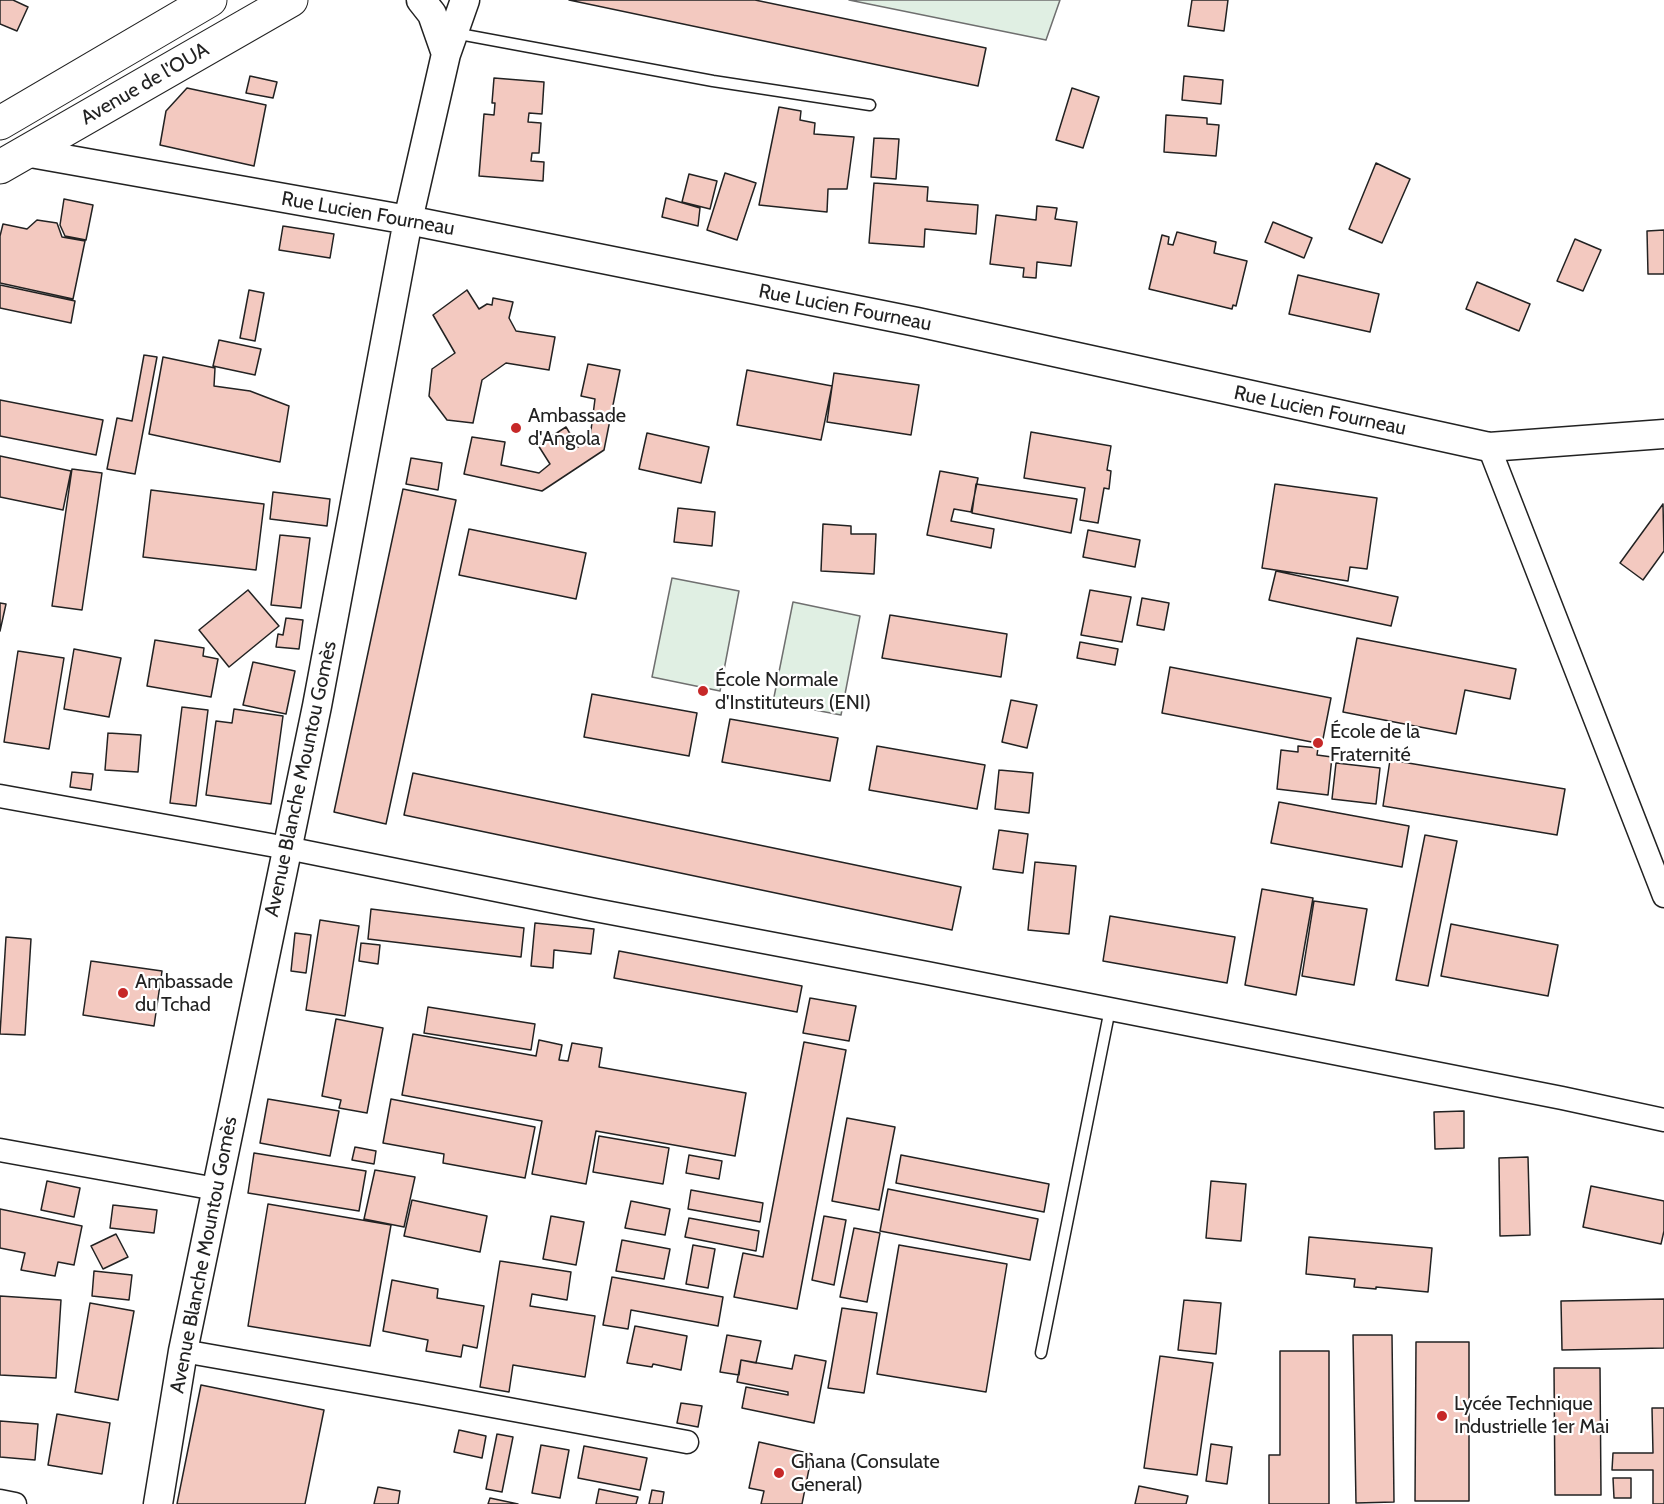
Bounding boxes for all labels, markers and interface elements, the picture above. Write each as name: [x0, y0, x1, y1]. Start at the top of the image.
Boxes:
street label: Avenue de l'OUA: [77, 38, 213, 130]
street label: Rue Lucien Fourneau: [279, 187, 457, 241]
street label: Rue Lucien Fourneau: [757, 279, 933, 337]
street label: Rue Lucien Fourneau: [1232, 381, 1408, 441]
place label: Ambassade d'Angola: [528, 404, 626, 451]
marker: Ambassade d'Angola: [509, 421, 523, 435]
street label: Avenue Blanche Mountou Gomès: [260, 639, 342, 919]
place label: École Normale d'Instituteurs (ENI): [715, 668, 871, 715]
marker: École Normale d'Instituteurs (ENI): [696, 684, 710, 698]
place label: École de la Fraternité: [1330, 720, 1420, 767]
marker: École de la Fraternité: [1311, 736, 1325, 750]
place label: Ambassade du Tchad: [135, 970, 233, 1017]
marker: Ambassade du Tchad: [116, 986, 130, 1000]
street label: Avenue Blanche Mountou Gomès: [165, 1115, 243, 1395]
place label: Lycée Technique Industrielle 1er Mai: [1454, 1392, 1609, 1439]
marker: Lycée Technique Industrielle 1er Mai: [1435, 1409, 1449, 1423]
place label: Ghana (Consulate General): [791, 1450, 940, 1497]
marker: Ghana (Consulate General): [772, 1466, 786, 1480]

